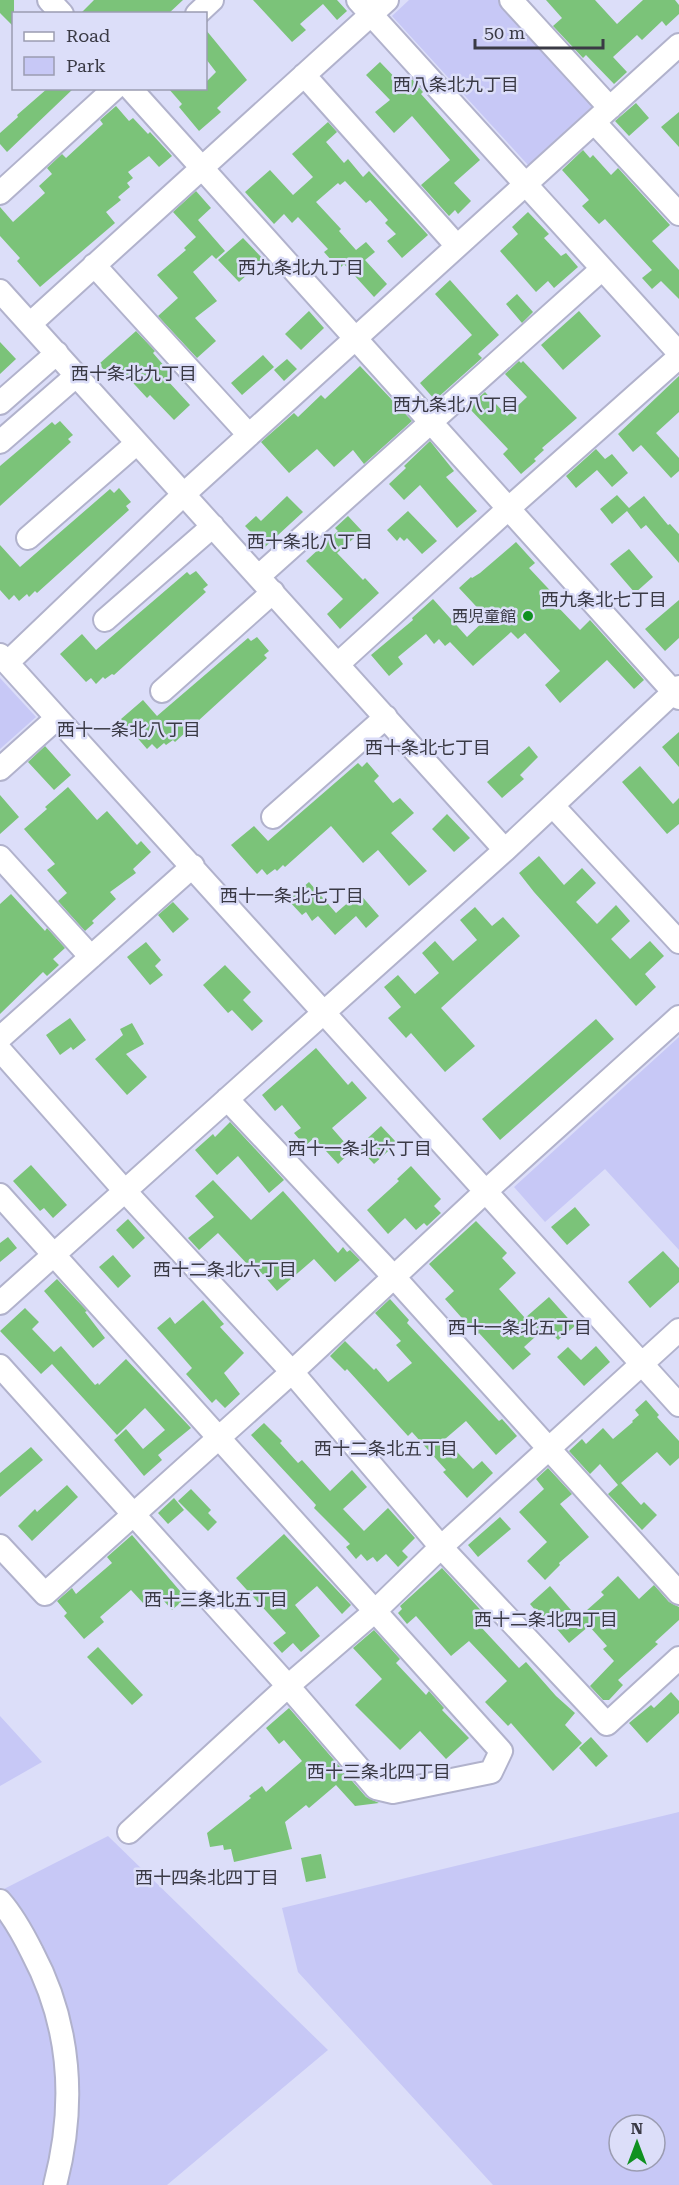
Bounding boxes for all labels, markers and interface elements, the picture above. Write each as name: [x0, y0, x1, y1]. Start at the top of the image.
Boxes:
legend: [12, 12, 207, 90]
scale bar: [475, 12, 602, 50]
text: 50 m: [484, 22, 525, 43]
text: Road: [66, 25, 111, 46]
text: Park: [66, 55, 106, 76]
district label: 西八条北九丁目: [393, 74, 519, 95]
district label: 西九条北九丁目: [238, 257, 364, 278]
district label: 西十条北九丁目: [71, 363, 197, 384]
district label: 西九条北八丁目: [393, 394, 519, 415]
district label: 西十条北八丁目: [247, 531, 373, 552]
district label: 西九条北七丁目: [541, 589, 667, 610]
place label: 西児童館: [452, 607, 516, 626]
marker: 西児童館: [521, 609, 535, 623]
district label: 西十一条北八丁目: [57, 719, 201, 740]
district label: 西十条北七丁目: [365, 737, 491, 758]
district label: 西十一条北七丁目: [220, 885, 364, 906]
district label: 西十一条北六丁目: [288, 1138, 432, 1159]
district label: 西十二条北六丁目: [153, 1259, 297, 1280]
district label: 西十一条北五丁目: [448, 1317, 592, 1338]
district label: 西十二条北五丁目: [314, 1438, 458, 1459]
district label: 西十三条北五丁目: [144, 1589, 288, 1610]
district label: 西十二条北四丁目: [474, 1609, 618, 1630]
district label: 西十三条北四丁目: [307, 1761, 451, 1782]
district label: 西十四条北四丁目: [135, 1867, 279, 1888]
north arrow: [607, 2113, 667, 2173]
text: N: [631, 2119, 643, 2138]

